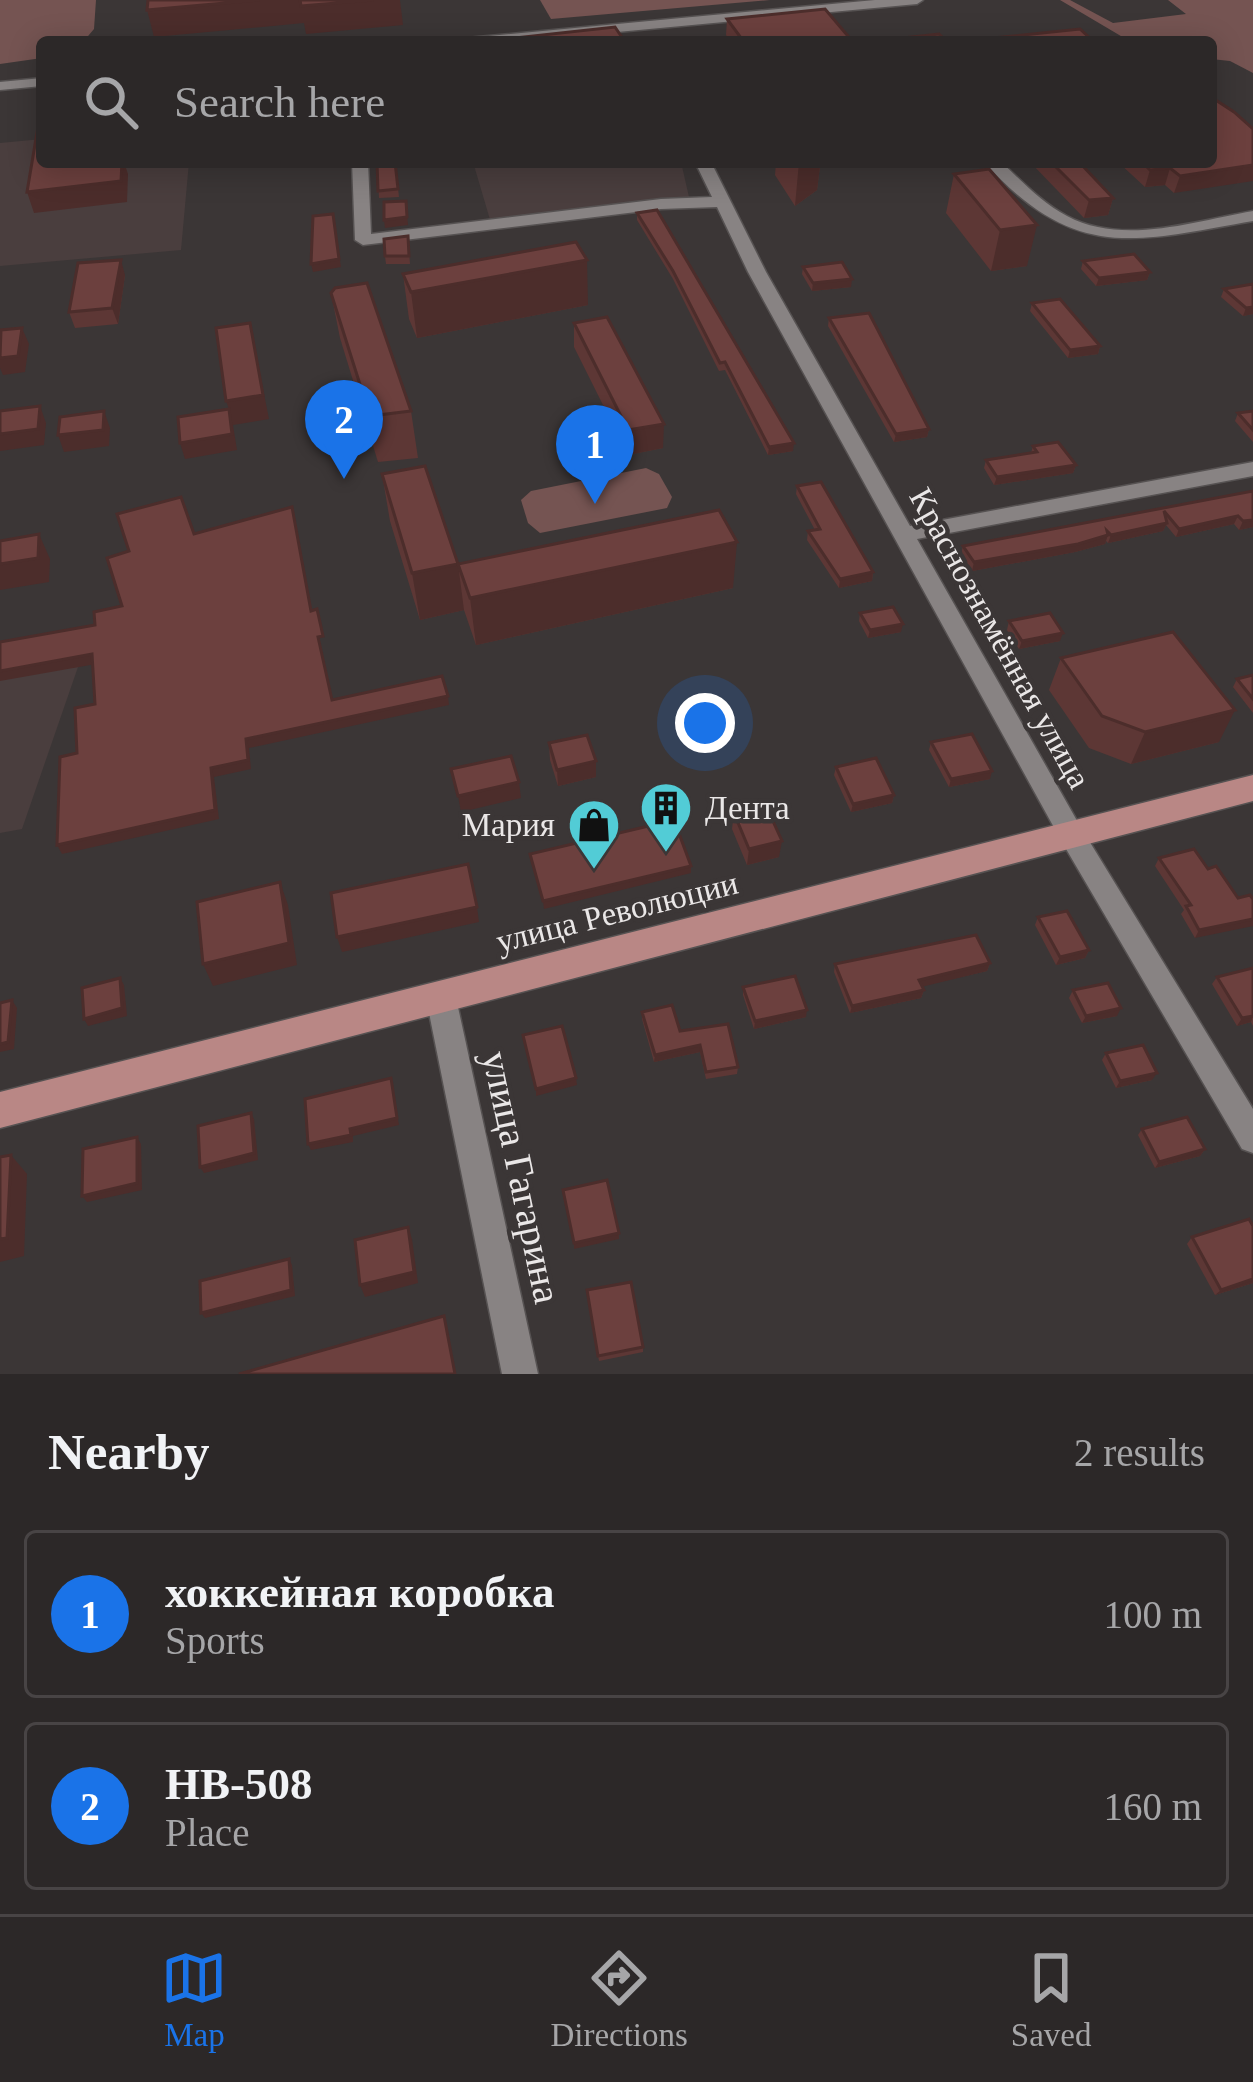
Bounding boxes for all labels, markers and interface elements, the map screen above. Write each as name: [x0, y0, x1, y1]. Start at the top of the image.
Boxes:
search box: [36, 36, 1217, 168]
icon: search: [78, 69, 144, 135]
text: Search here: [174, 77, 385, 127]
pin: 2: [305, 380, 383, 479]
pin: 1: [556, 405, 634, 504]
street label: Краснознамённая улица: [902, 482, 1098, 795]
your location: [675, 693, 735, 753]
building icon: Дента: [638, 780, 694, 854]
place label: Дента: [705, 790, 790, 826]
shop icon: Мария: [566, 797, 622, 871]
place label: Мария: [462, 807, 555, 843]
street label: улица Революции: [492, 865, 742, 959]
street label: улица Гагарина: [473, 1047, 570, 1307]
text: Nearby: [48, 1424, 209, 1480]
text: 2 results: [1074, 1431, 1205, 1474]
text: хоккейная коробка: [165, 1567, 555, 1617]
text: 1: [80, 1593, 100, 1636]
text: 100 m: [1103, 1593, 1202, 1636]
text: Sports: [165, 1619, 265, 1662]
text: НВ-508: [165, 1759, 313, 1809]
text: 2: [80, 1785, 100, 1828]
text: 160 m: [1103, 1785, 1202, 1828]
text: Place: [165, 1811, 249, 1854]
tab: Map: [161, 1945, 227, 2054]
tab: Directions: [550, 1945, 688, 2054]
tab: Saved: [1011, 1945, 1092, 2054]

